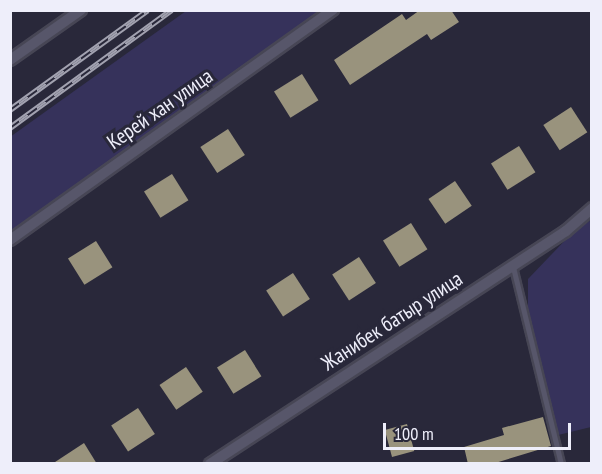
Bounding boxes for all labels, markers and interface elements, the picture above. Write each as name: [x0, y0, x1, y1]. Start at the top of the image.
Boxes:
street label: Керей хан улица: [102, 63, 218, 155]
street label: Жанибек батыр улица: [317, 266, 467, 376]
scale bar: [386, 411, 574, 449]
text: 100 m: [394, 422, 434, 445]

